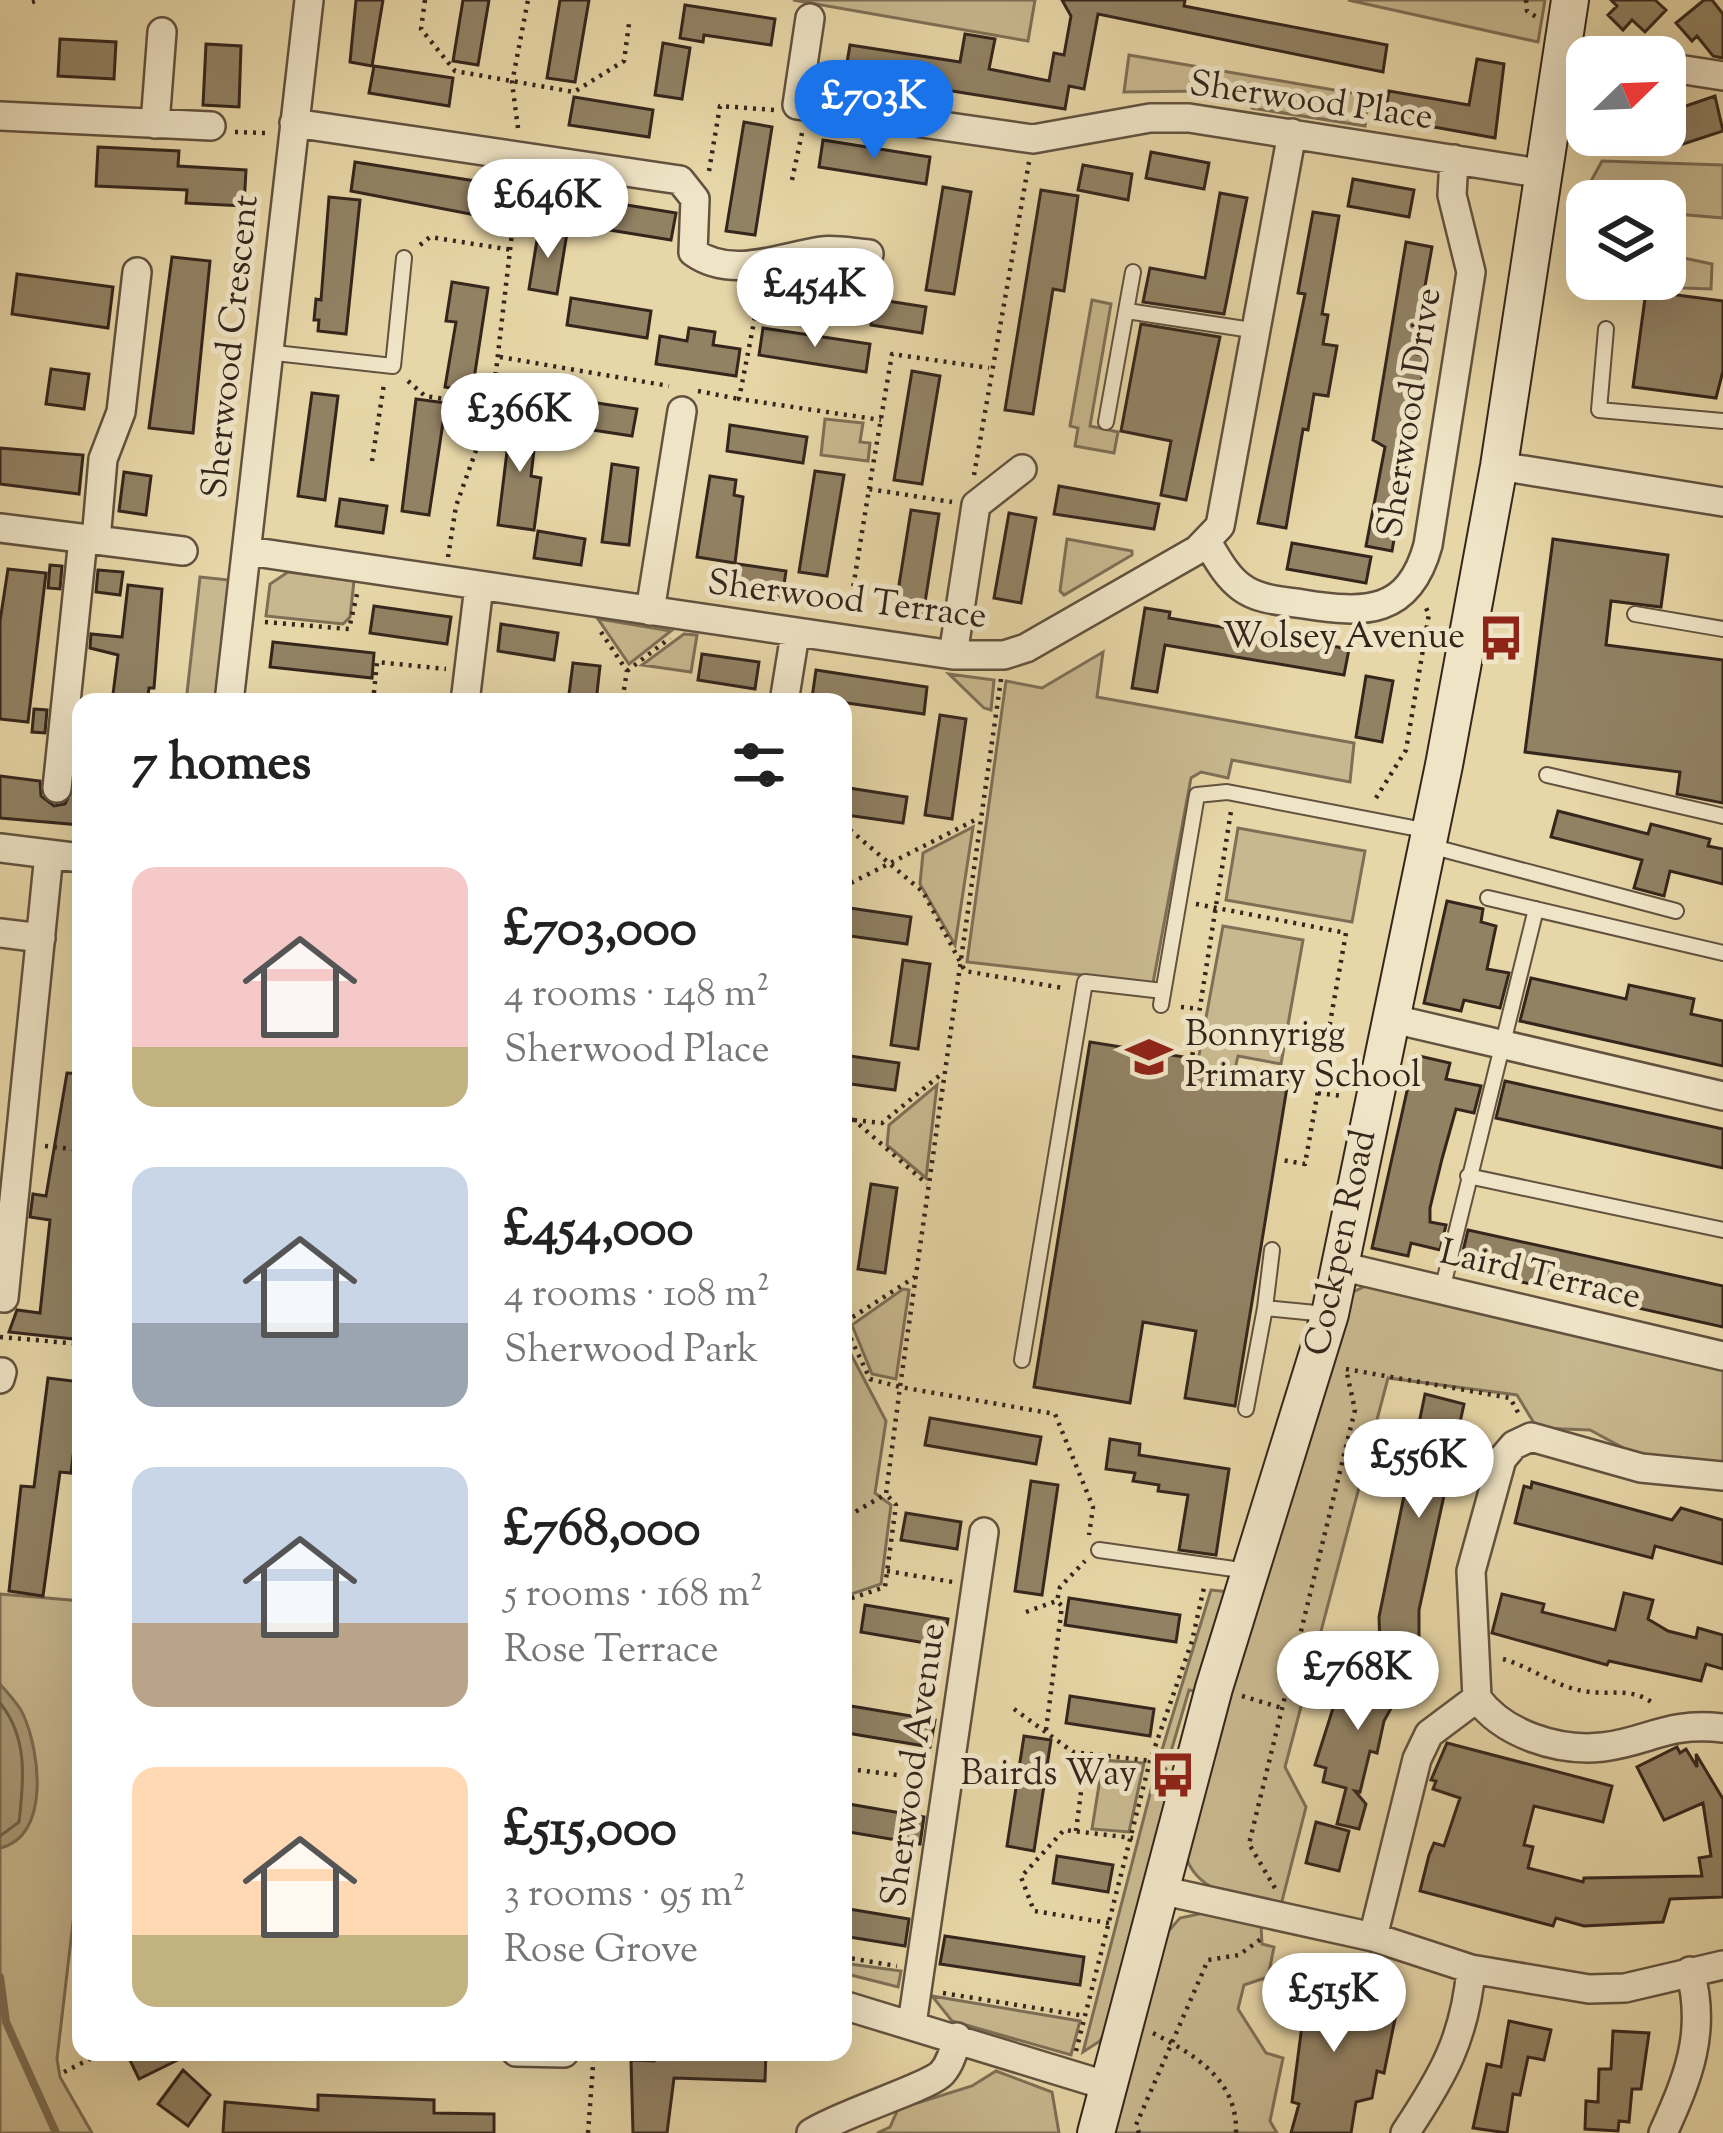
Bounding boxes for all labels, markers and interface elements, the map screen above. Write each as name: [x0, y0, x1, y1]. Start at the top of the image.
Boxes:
north arrow: [1566, 36, 1686, 156]
map controls: [1566, 36, 1686, 300]
street label: Sherwood Place: [1186, 59, 1436, 145]
pin: £703K: [790, 60, 958, 162]
text: £703K: [821, 71, 927, 127]
pin: £646K: [464, 159, 632, 261]
text: £646K: [494, 170, 602, 226]
button: layers: [1566, 180, 1686, 300]
street label: Sherwood Crescent: [190, 193, 274, 501]
pin: £454K: [731, 248, 899, 350]
text: £454K: [764, 259, 866, 315]
street label: Sherwood Drive: [1366, 284, 1456, 542]
pin: £366K: [436, 373, 604, 475]
text: £366K: [468, 384, 572, 440]
street label: Sherwood Terrace: [704, 558, 990, 644]
place label: Wolsey Avenue: [1223, 612, 1465, 664]
bus stop icon: Wolsey Avenue: [1476, 613, 1526, 663]
text: 7 homes: [132, 729, 311, 802]
icon: filters: [726, 732, 792, 798]
text: £703,000: [504, 895, 697, 968]
icon: home: [228, 915, 372, 1059]
text: 4 rooms · 148 m²: [504, 968, 769, 1024]
place label: Bonnyrigg Primary School: [1185, 1010, 1421, 1103]
text: Sherwood Place: [504, 1024, 770, 1080]
school or university icon: Bonnyrigg Primary School: [1124, 1032, 1174, 1082]
street label: Cockpen Road: [1293, 1125, 1391, 1361]
text: £454,000: [504, 1195, 693, 1268]
icon: home: [228, 1215, 372, 1359]
street label: Laird Terrace: [1434, 1228, 1646, 1324]
text: 4 rooms · 108 m²: [504, 1268, 770, 1324]
text: Sherwood Park: [504, 1324, 758, 1380]
pin: £556K: [1335, 1419, 1503, 1521]
text: £556K: [1371, 1430, 1467, 1486]
text: £768,000: [504, 1495, 701, 1568]
icon: home: [228, 1515, 372, 1659]
text: 5 rooms · 168 m²: [504, 1568, 763, 1624]
street label: Sherwood Avenue: [869, 1620, 961, 1910]
text: Rose Terrace: [504, 1624, 719, 1680]
pin: £768K: [1274, 1631, 1442, 1733]
text: £768K: [1304, 1642, 1412, 1698]
place label: Bairds Way: [960, 1749, 1137, 1801]
bus stop icon: Bairds Way: [1148, 1750, 1198, 1800]
text: £515,000: [504, 1795, 677, 1868]
icon: home: [228, 1815, 372, 1959]
text: 3 rooms · 95 m²: [504, 1868, 746, 1924]
text: Rose Grove: [504, 1924, 698, 1980]
pin: £515K: [1250, 1953, 1418, 2055]
text: £515K: [1289, 1964, 1379, 2020]

